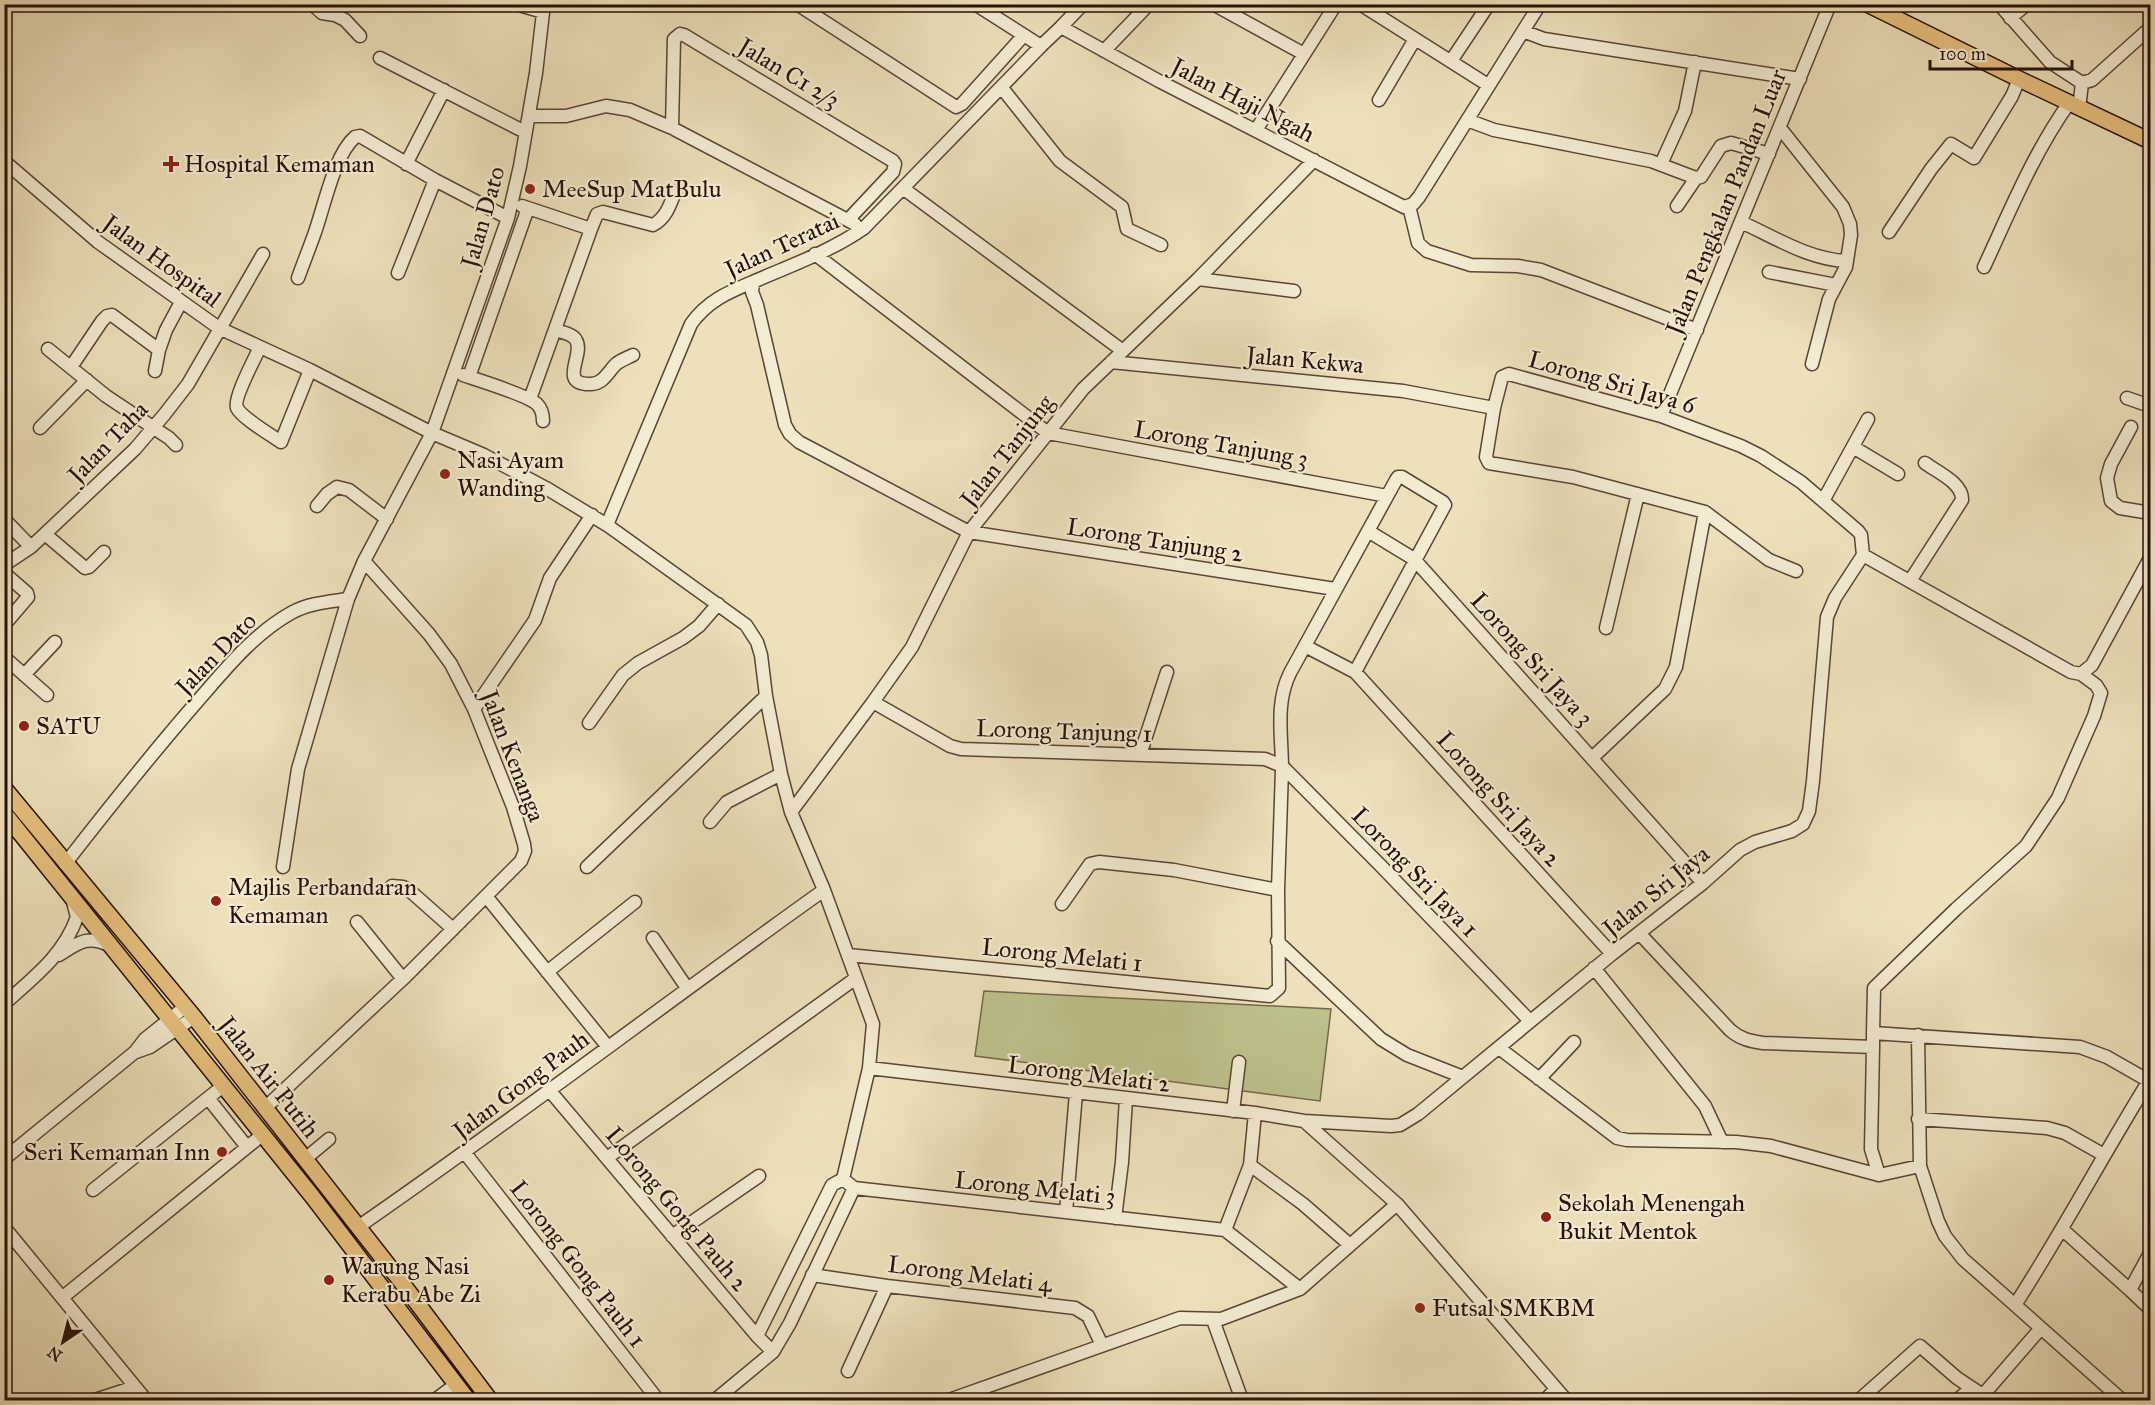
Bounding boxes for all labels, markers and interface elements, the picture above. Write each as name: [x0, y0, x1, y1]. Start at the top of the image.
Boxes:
street label: Jalan C1 2/3: [730, 30, 845, 115]
scale bar: [1930, 33, 2072, 71]
text: 100 m: [1939, 43, 1986, 65]
street label: Jalan Haji Ngah: [1163, 50, 1320, 149]
street label: Jalan Pengkalan Pandan Luar: [1658, 65, 1793, 342]
place label: Hospital Kemaman: [184, 149, 375, 179]
marker: Hospital Kemaman: [162, 155, 180, 173]
street label: Jalan Dato: [453, 163, 512, 274]
place label: MeeSup MatBulu: [542, 174, 722, 204]
marker: MeeSup MatBulu: [523, 182, 537, 196]
street label: Jalan Teratai: [717, 205, 844, 286]
street label: Jalan Hospital: [94, 206, 228, 314]
street label: Jalan Kekwa: [1242, 340, 1366, 380]
street label: Lorong Sri Jaya 6: [1525, 344, 1700, 420]
street label: Jalan Tanjung: [952, 388, 1061, 516]
street label: Jalan Taha: [59, 394, 155, 492]
street label: Lorong Tanjung 3: [1132, 414, 1310, 474]
place label: Nasi Ayam Wanding: [457, 445, 564, 503]
marker: Nasi Ayam Wanding: [438, 467, 452, 481]
street label: Lorong Tanjung 2: [1065, 511, 1246, 569]
street label: Lorong Sri Jaya 3: [1464, 586, 1600, 732]
street label: Jalan Dato: [167, 606, 263, 704]
street label: Jalan Kenanga: [473, 683, 552, 827]
place label: SATU: [36, 711, 101, 741]
street label: Lorong Tanjung 1: [976, 713, 1152, 749]
marker: SATU: [17, 719, 31, 733]
street label: Lorong Sri Jaya 2: [1430, 725, 1568, 873]
street label: Lorong Sri Jaya 1: [1345, 800, 1485, 944]
street label: Jalan Sri Jaya: [1594, 838, 1716, 945]
place label: Majlis Perbandaran Kemaman: [228, 872, 417, 930]
marker: Majlis Perbandaran Kemaman: [209, 894, 223, 908]
street label: Lorong Melati 1: [980, 932, 1144, 978]
street label: Jalan Air Putih: [210, 1008, 326, 1144]
street label: Jalan Gong Pauh: [445, 1024, 595, 1148]
street label: Lorong Melati 2: [1006, 1049, 1172, 1099]
street label: Lorong Gong Pauh 2: [599, 1120, 755, 1298]
place label: Seri Kemaman Inn: [24, 1137, 210, 1167]
marker: Seri Kemaman Inn: [215, 1145, 229, 1159]
street label: Lorong Melati 3: [953, 1165, 1117, 1211]
street label: Lorong Gong Pauh 1: [503, 1174, 653, 1354]
place label: Sekolah Menengah Bukit Mentok: [1558, 1188, 1745, 1246]
marker: Sekolah Menengah Bukit Mentok: [1539, 1210, 1553, 1224]
street label: Lorong Melati 4: [886, 1249, 1054, 1299]
place label: Warung Nasi Kerabu Abe Zi: [341, 1251, 481, 1309]
marker: Warung Nasi Kerabu Abe Zi: [322, 1273, 336, 1287]
place label: Futsal SMKBM: [1432, 1293, 1595, 1323]
marker: Futsal SMKBM: [1413, 1301, 1427, 1315]
north arrow: [33, 1312, 93, 1372]
text: N: [43, 1342, 66, 1366]

